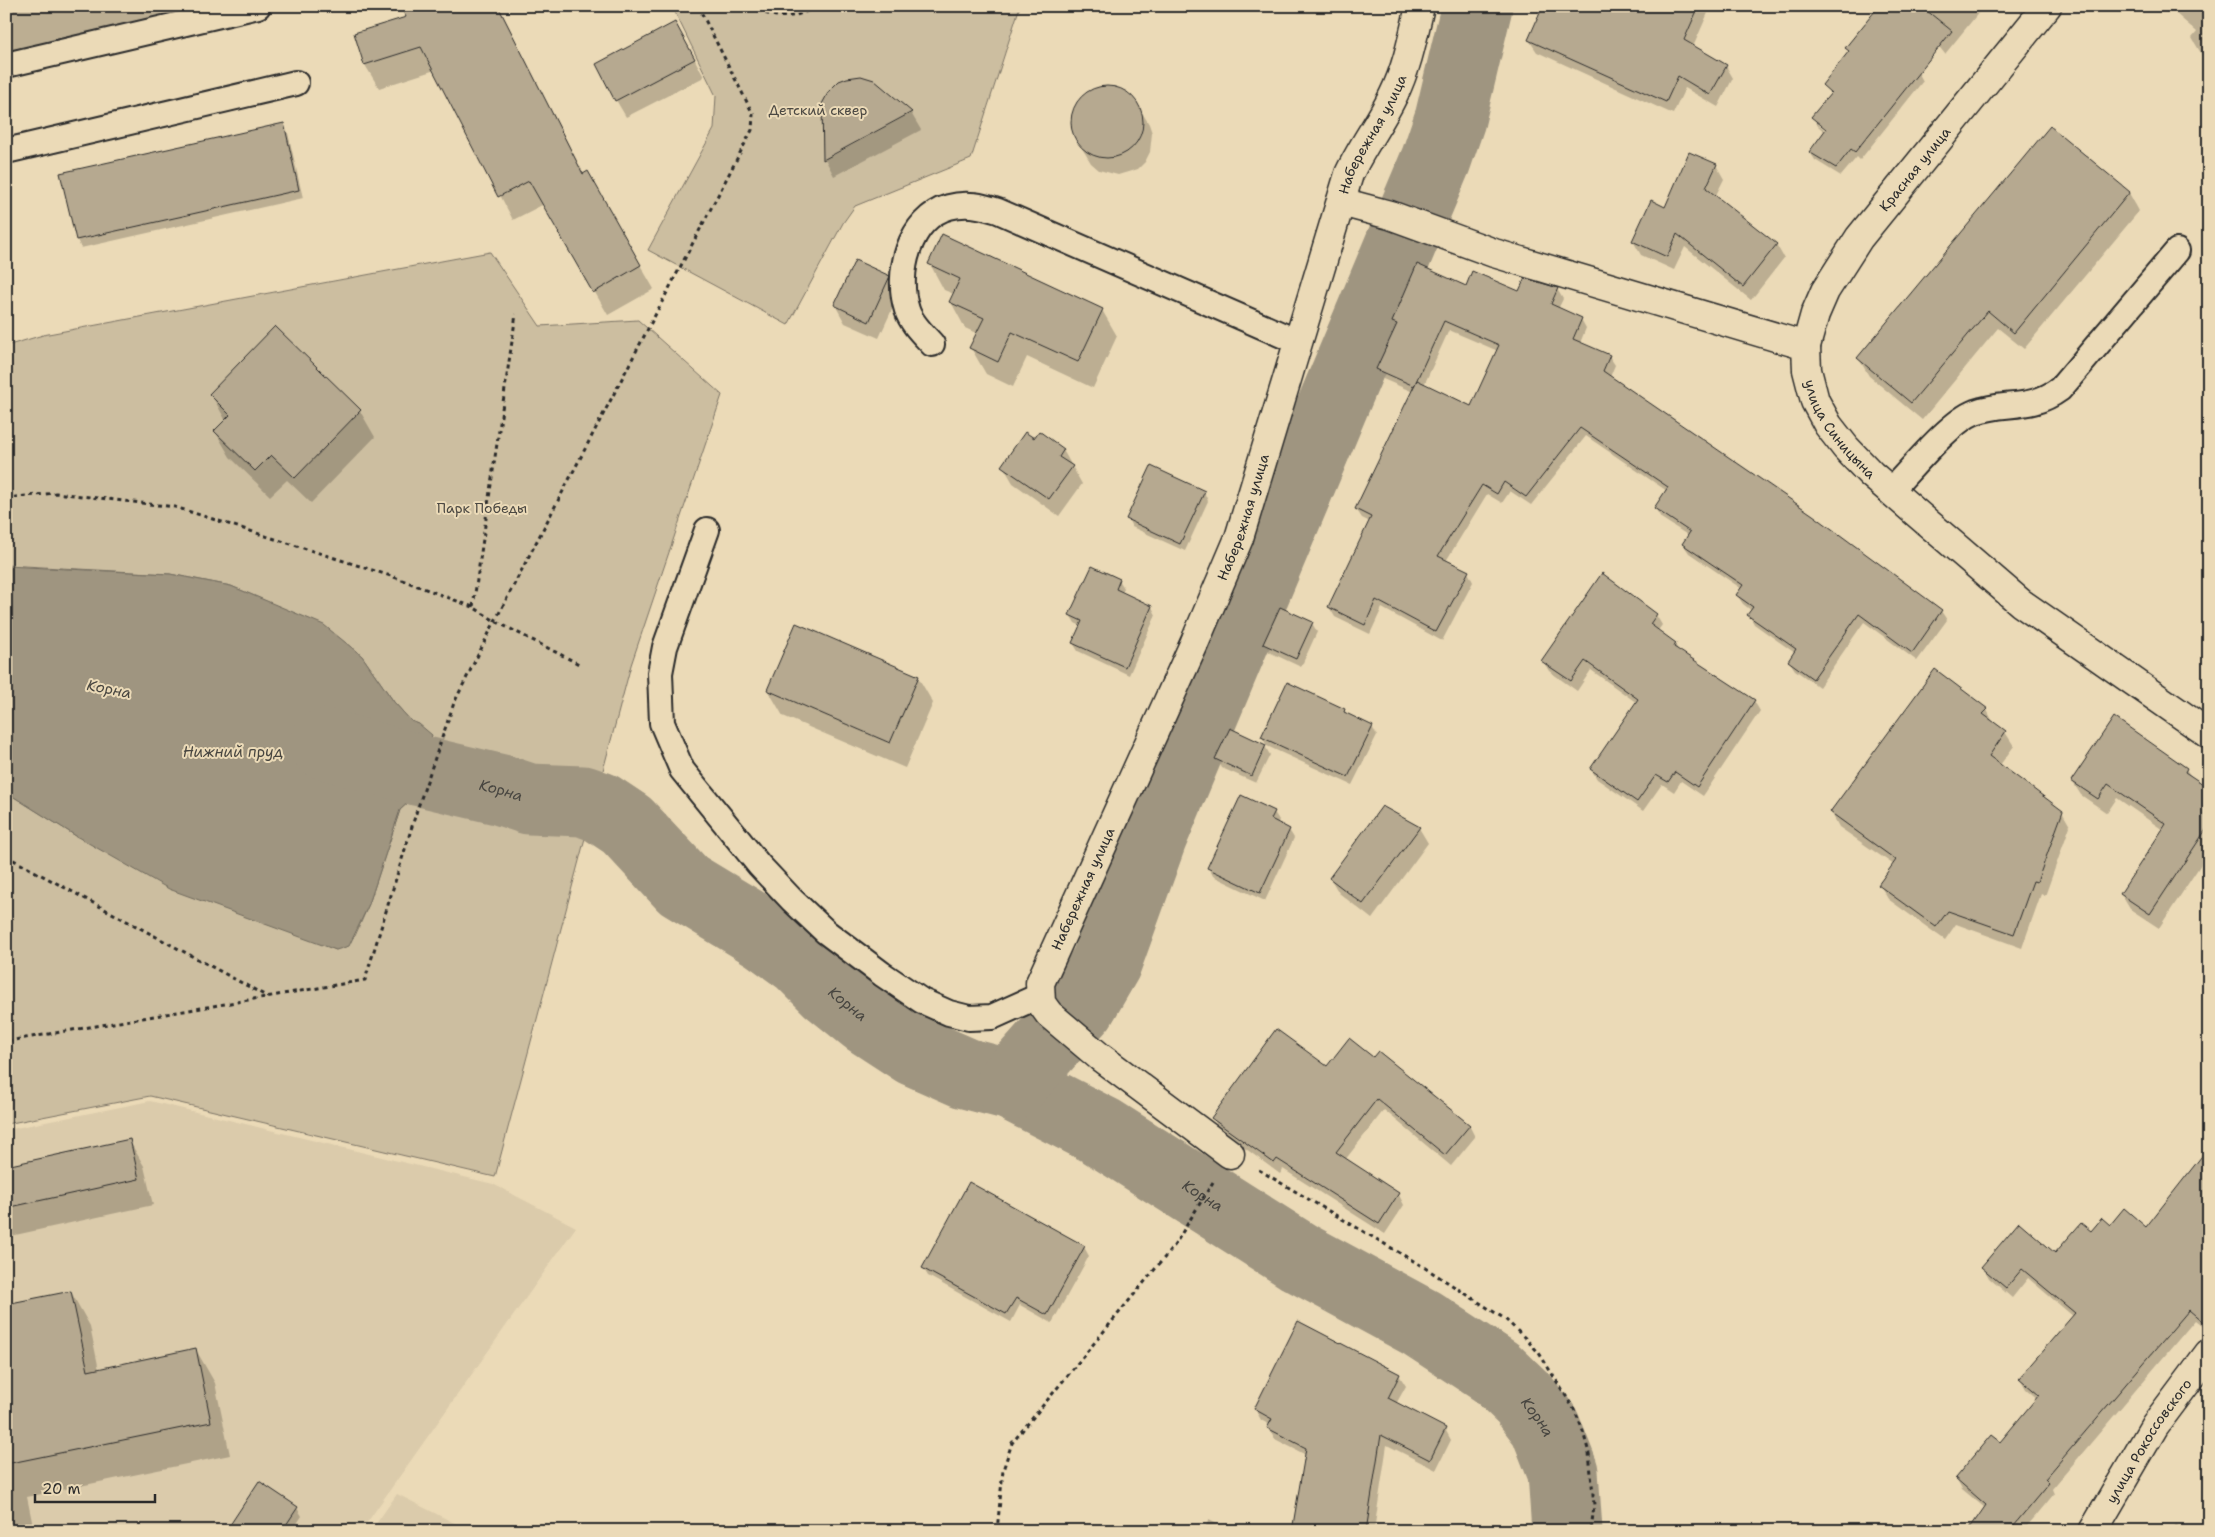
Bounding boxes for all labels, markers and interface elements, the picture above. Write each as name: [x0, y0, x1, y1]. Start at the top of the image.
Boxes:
street label: Набережная улица: [1334, 72, 1410, 196]
park label: Детский сквер: [769, 101, 868, 119]
street label: Красная улица: [1875, 123, 1955, 215]
street label: улица Синицына: [1801, 378, 1880, 483]
street label: Набережная улица: [1213, 451, 1273, 583]
park label: Парк Победы: [437, 499, 527, 517]
water label: Корна: [85, 675, 133, 703]
water label: Нижний пруд: [183, 742, 283, 762]
water label: Корна: [477, 775, 526, 806]
street label: Набережная улица: [1047, 824, 1119, 953]
water label: Корна: [824, 982, 871, 1026]
water label: Корна: [1178, 1175, 1227, 1216]
street label: улица Рокоссовского: [2102, 1375, 2196, 1506]
water label: Корна: [1516, 1393, 1558, 1440]
scale bar: [35, 1472, 155, 1504]
text: 20 m: [42, 1479, 81, 1499]

